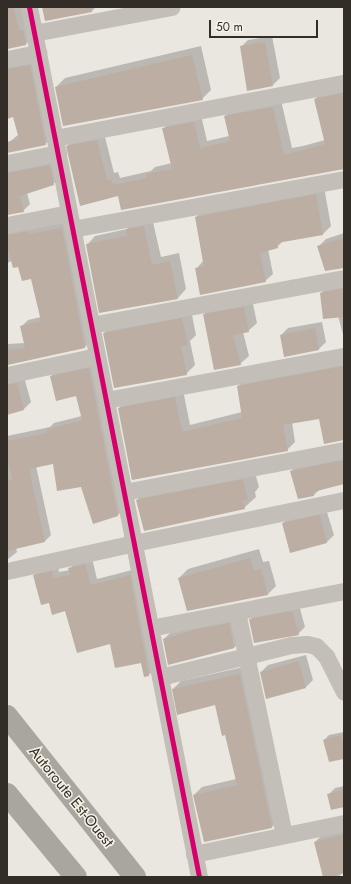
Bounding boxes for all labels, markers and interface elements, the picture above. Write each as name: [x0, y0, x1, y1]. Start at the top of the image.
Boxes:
scale bar: [211, 12, 320, 38]
text: 50 m: [216, 18, 243, 36]
street label: Autoroute Est-Ouest: [25, 743, 117, 851]

